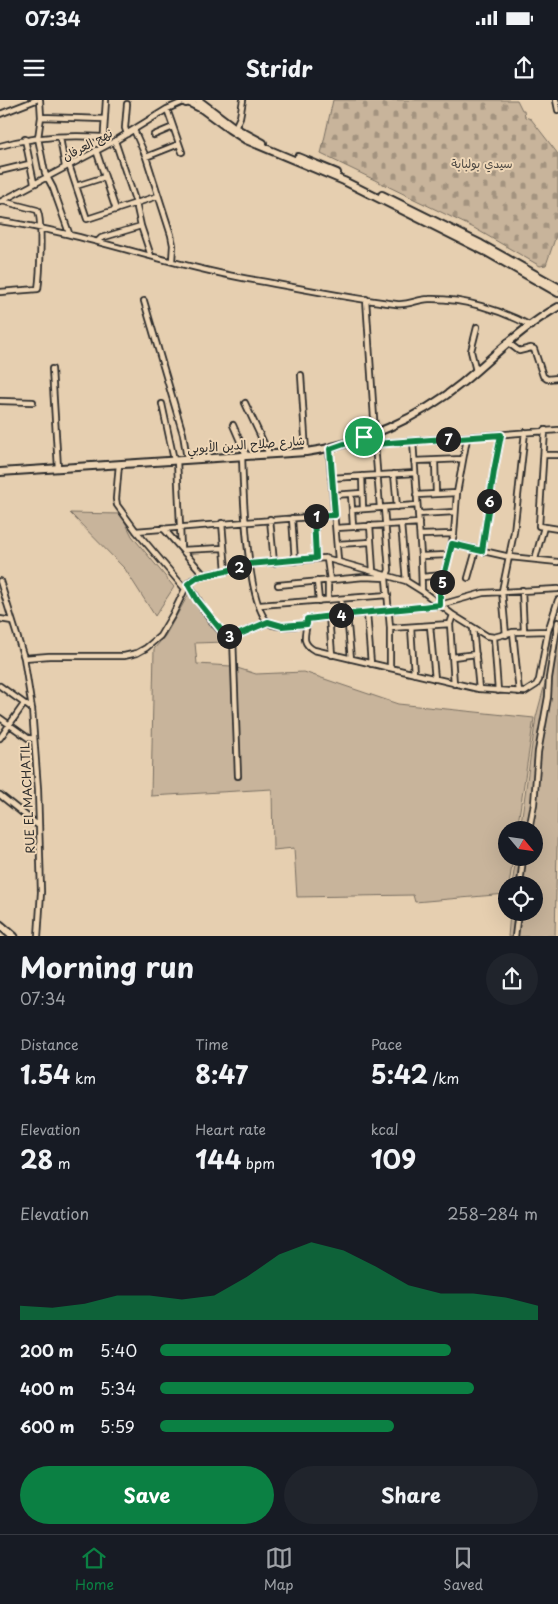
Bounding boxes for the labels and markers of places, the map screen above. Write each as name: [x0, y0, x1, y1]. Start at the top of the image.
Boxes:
pin: [343, 416, 385, 458]
pin: 7: [436, 426, 460, 452]
pin: 6: [476, 488, 502, 514]
pin: 1: [304, 504, 328, 528]
pin: 2: [226, 554, 252, 580]
pin: 5: [430, 570, 454, 594]
pin: 4: [328, 602, 354, 628]
pin: 3: [216, 624, 242, 648]

